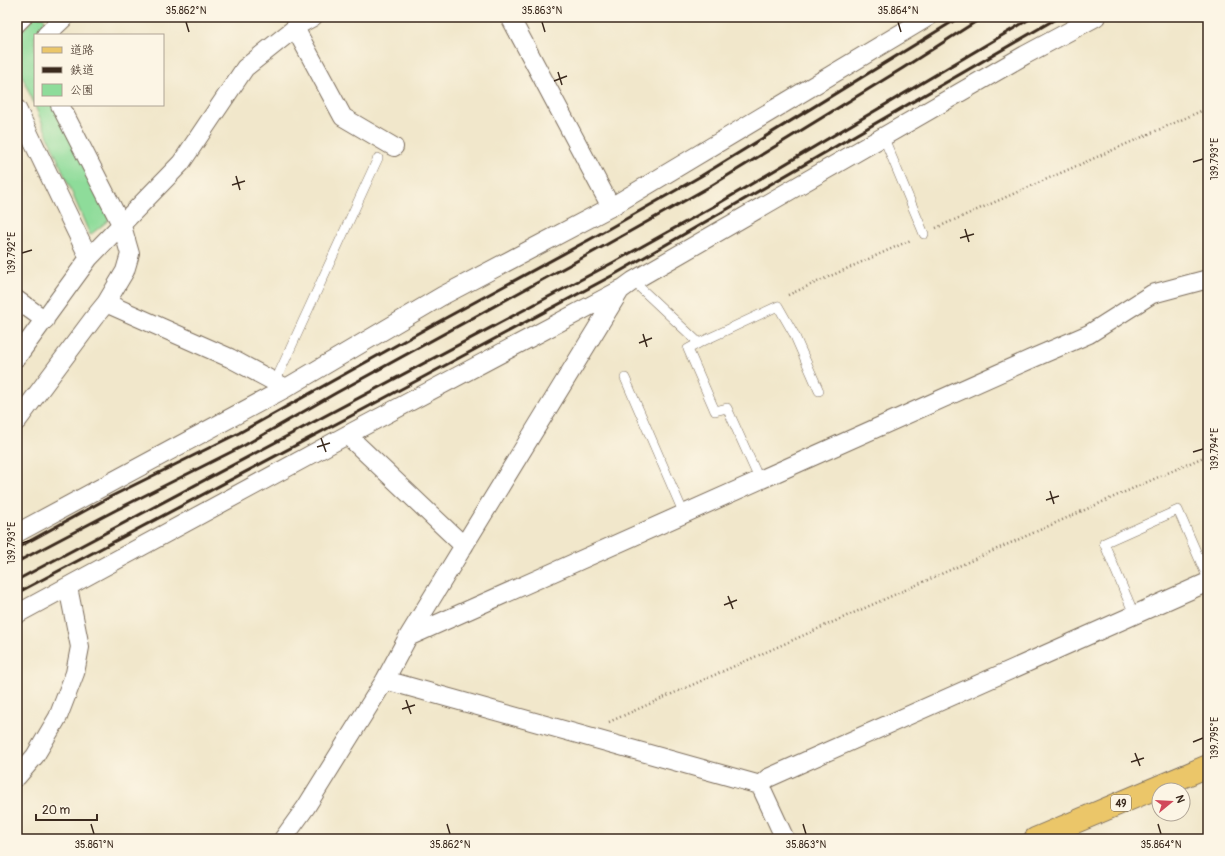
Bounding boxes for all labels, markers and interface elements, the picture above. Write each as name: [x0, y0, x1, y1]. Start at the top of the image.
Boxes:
text: 35.862°N: [166, 5, 207, 17]
text: 35.863°N: [522, 5, 563, 17]
text: 35.864°N: [878, 5, 919, 17]
legend: [34, 34, 164, 106]
text: 道路: [70, 43, 94, 58]
text: 鉄道: [70, 63, 94, 78]
text: 公園: [70, 83, 94, 98]
text: 139.793°E: [1209, 138, 1221, 180]
text: 139.792°E: [6, 232, 18, 274]
text: 139.794°E: [1209, 428, 1221, 470]
text: 139.793°E: [6, 522, 18, 564]
text: 139.795°E: [1209, 717, 1221, 759]
north arrow: [1151, 782, 1191, 822]
text: N: [1173, 794, 1188, 805]
road number: 49: [1111, 795, 1131, 811]
scale bar: [36, 796, 97, 822]
text: 20 m: [42, 803, 71, 818]
text: 35.861°N: [74, 839, 114, 851]
text: 35.862°N: [430, 839, 471, 851]
text: 35.863°N: [786, 839, 827, 851]
text: 35.864°N: [1141, 839, 1182, 851]

